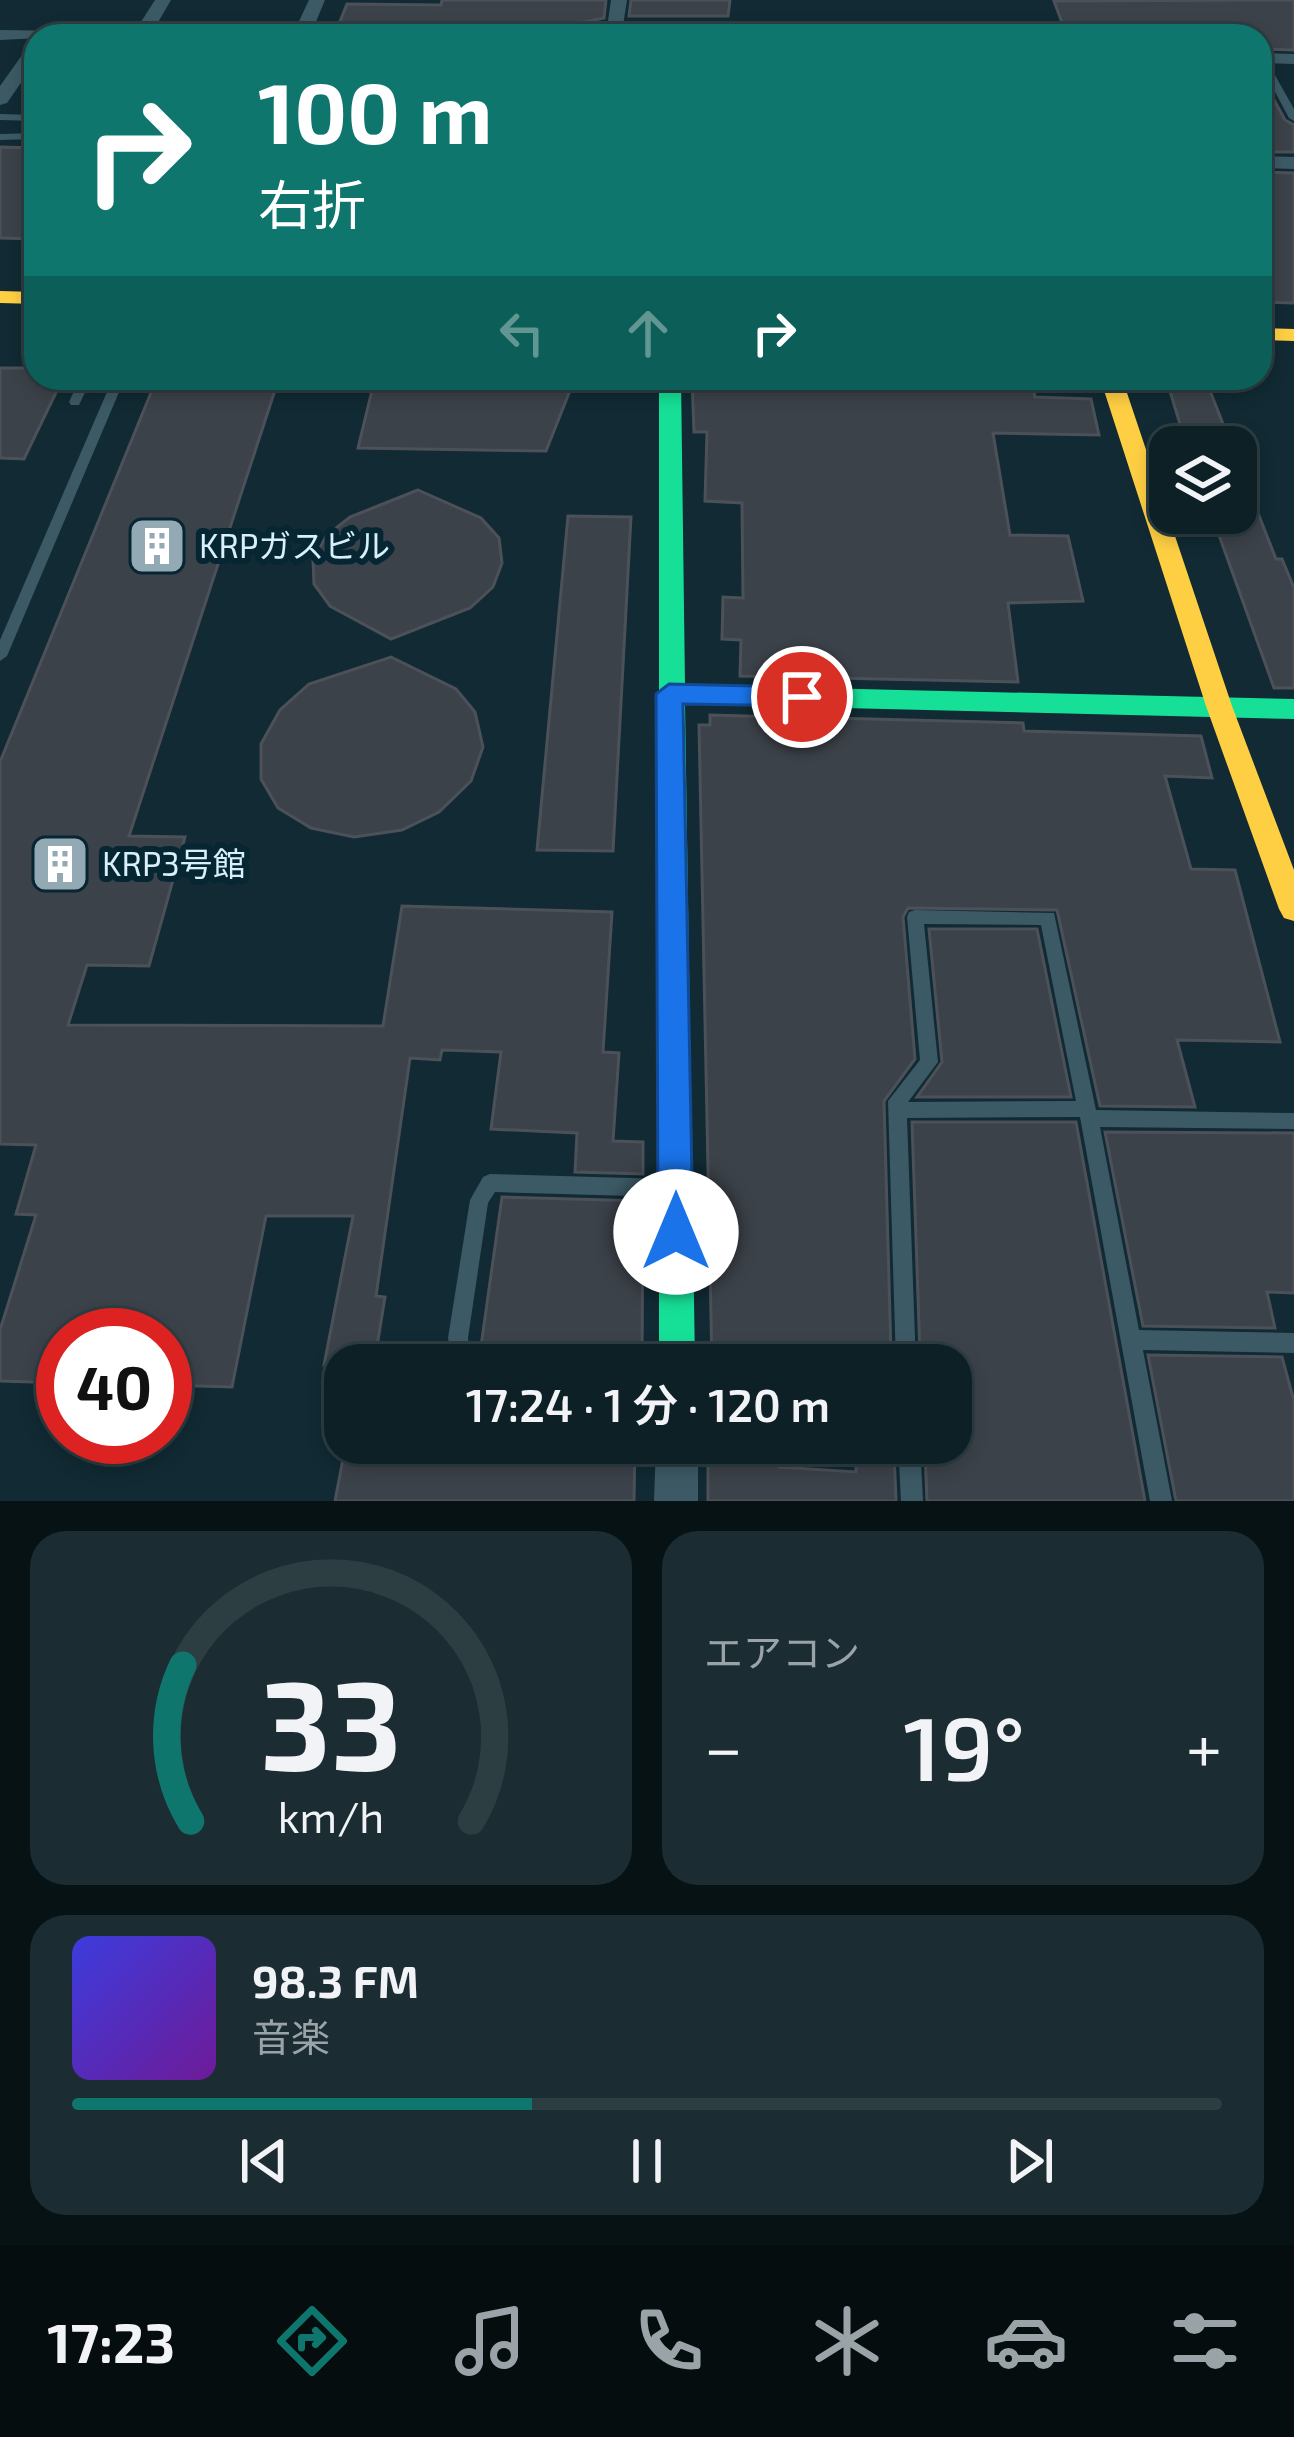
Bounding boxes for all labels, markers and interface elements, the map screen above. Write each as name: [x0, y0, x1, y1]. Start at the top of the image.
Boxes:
text: 100 m: [258, 60, 492, 161]
icon: right: [60, 72, 216, 228]
text: 右折: [258, 171, 366, 236]
icon: left: [489, 300, 555, 366]
icon: ahead: [615, 300, 681, 366]
icon: right: [741, 300, 807, 366]
map controls: [1149, 426, 1257, 534]
button: layers: [1149, 426, 1257, 534]
building icon: KRPガスビル: [126, 515, 188, 577]
place label: KRPガスビル: [199, 525, 390, 565]
pin: [751, 646, 853, 748]
icon: arrive: [769, 664, 835, 730]
building icon: KRP3号館: [29, 833, 91, 895]
place label: KRP3号館: [102, 843, 246, 883]
position arrow: [613, 1169, 739, 1295]
speed limit sign: 40: [36, 1308, 192, 1464]
text: 17:24 · 1 分 · 120 m: [466, 1377, 830, 1431]
text: エアコン: [704, 1628, 860, 1675]
text: 33: [260, 1645, 402, 1795]
text: 19°: [903, 1691, 1025, 1799]
text: −: [704, 1706, 743, 1785]
text: +: [1186, 1706, 1222, 1785]
text: km/h: [278, 1790, 384, 1842]
text: 98.3 FM: [252, 1953, 419, 2007]
text: 音楽: [252, 2013, 330, 2060]
icon: previous: [231, 2128, 297, 2194]
icon: pause: [614, 2128, 680, 2194]
icon: next: [997, 2128, 1063, 2194]
icon: directions: [270, 2299, 354, 2383]
icon: music: [448, 2299, 532, 2383]
icon: phone: [627, 2299, 711, 2383]
icon: climate: [805, 2299, 889, 2383]
icon: car: [984, 2299, 1068, 2383]
icon: filters: [1163, 2299, 1247, 2383]
text: 17:23: [47, 2309, 175, 2374]

